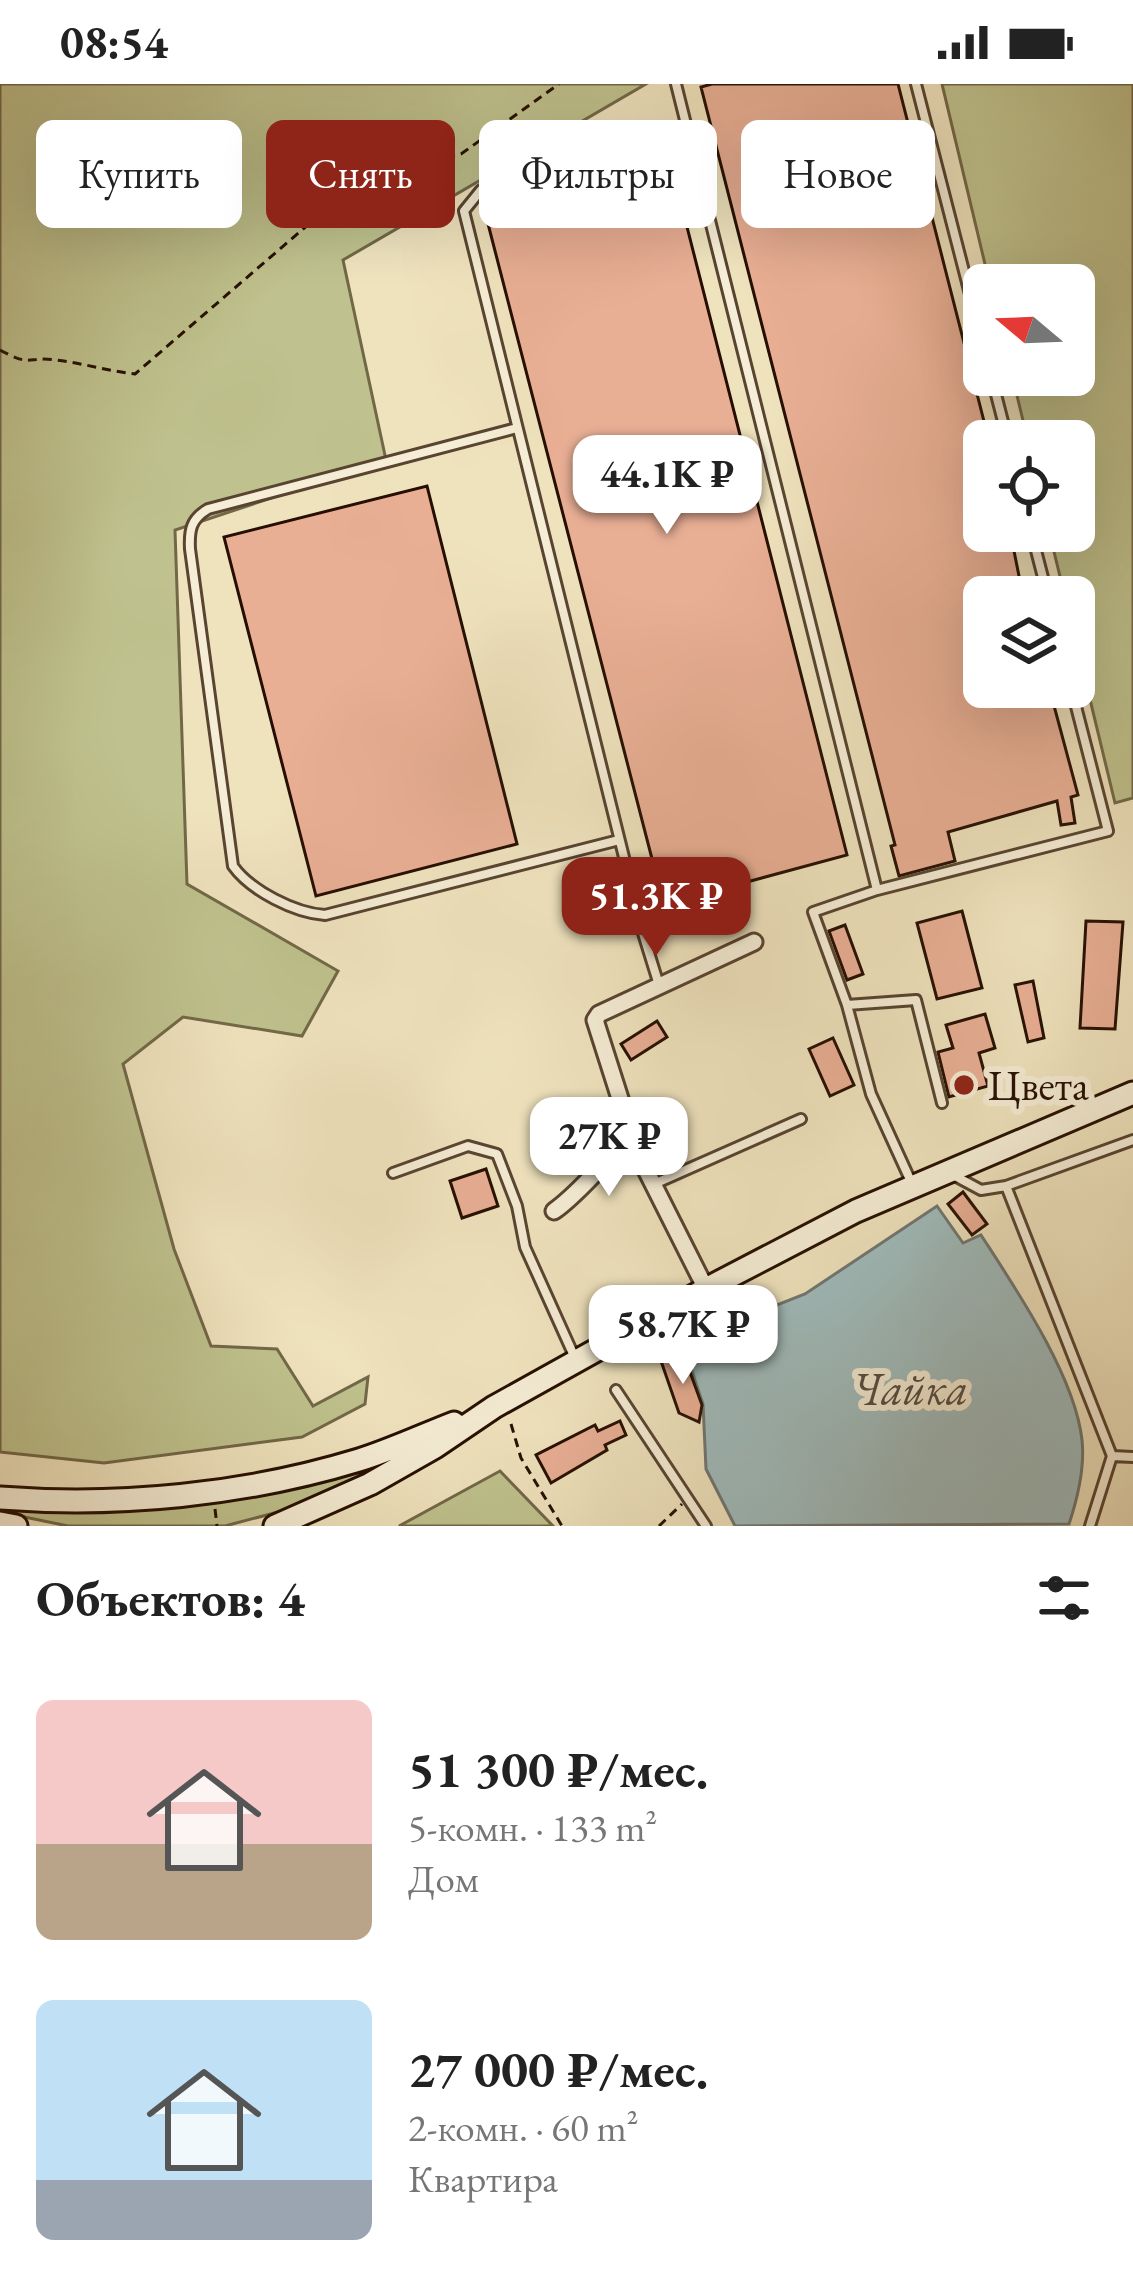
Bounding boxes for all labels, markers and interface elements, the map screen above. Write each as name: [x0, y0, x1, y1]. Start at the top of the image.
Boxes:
text: 08:54: [60, 13, 168, 71]
chip: Купить: [36, 120, 242, 228]
chip: Снять: [266, 120, 455, 228]
chip: Фильтры: [479, 120, 717, 228]
chip: Новое: [741, 120, 935, 228]
north arrow: [963, 264, 1095, 396]
map controls: [963, 264, 1095, 708]
button: locate: [963, 420, 1095, 552]
pin: 44.1K ₽: [556, 435, 778, 537]
text: 44.1K ₽: [600, 448, 734, 499]
button: layers: [963, 576, 1095, 708]
pin: 51.3K ₽: [545, 857, 767, 959]
text: 51.3K ₽: [589, 870, 723, 921]
place label: Цвета: [988, 1058, 1089, 1113]
marker: Цвета: [951, 1072, 977, 1098]
pin: 27K ₽: [525, 1097, 693, 1199]
text: 27K ₽: [557, 1110, 661, 1161]
pin: 58.7K ₽: [572, 1285, 794, 1387]
text: 58.7K ₽: [616, 1298, 750, 1349]
water label: Чайка: [852, 1359, 968, 1417]
text: Объектов: 4: [36, 1565, 305, 1631]
icon: filters: [1031, 1565, 1097, 1631]
text: 51 300 ₽/мес.: [408, 1736, 708, 1802]
icon: home: [132, 1748, 276, 1892]
text: 5-комн. · 133 m²: [408, 1802, 657, 1853]
text: Дом: [408, 1853, 479, 1904]
text: 27 000 ₽/мес.: [408, 2036, 708, 2102]
icon: home: [132, 2048, 276, 2192]
text: 2-комн. · 60 m²: [408, 2102, 639, 2153]
text: Квартира: [408, 2153, 558, 2204]

